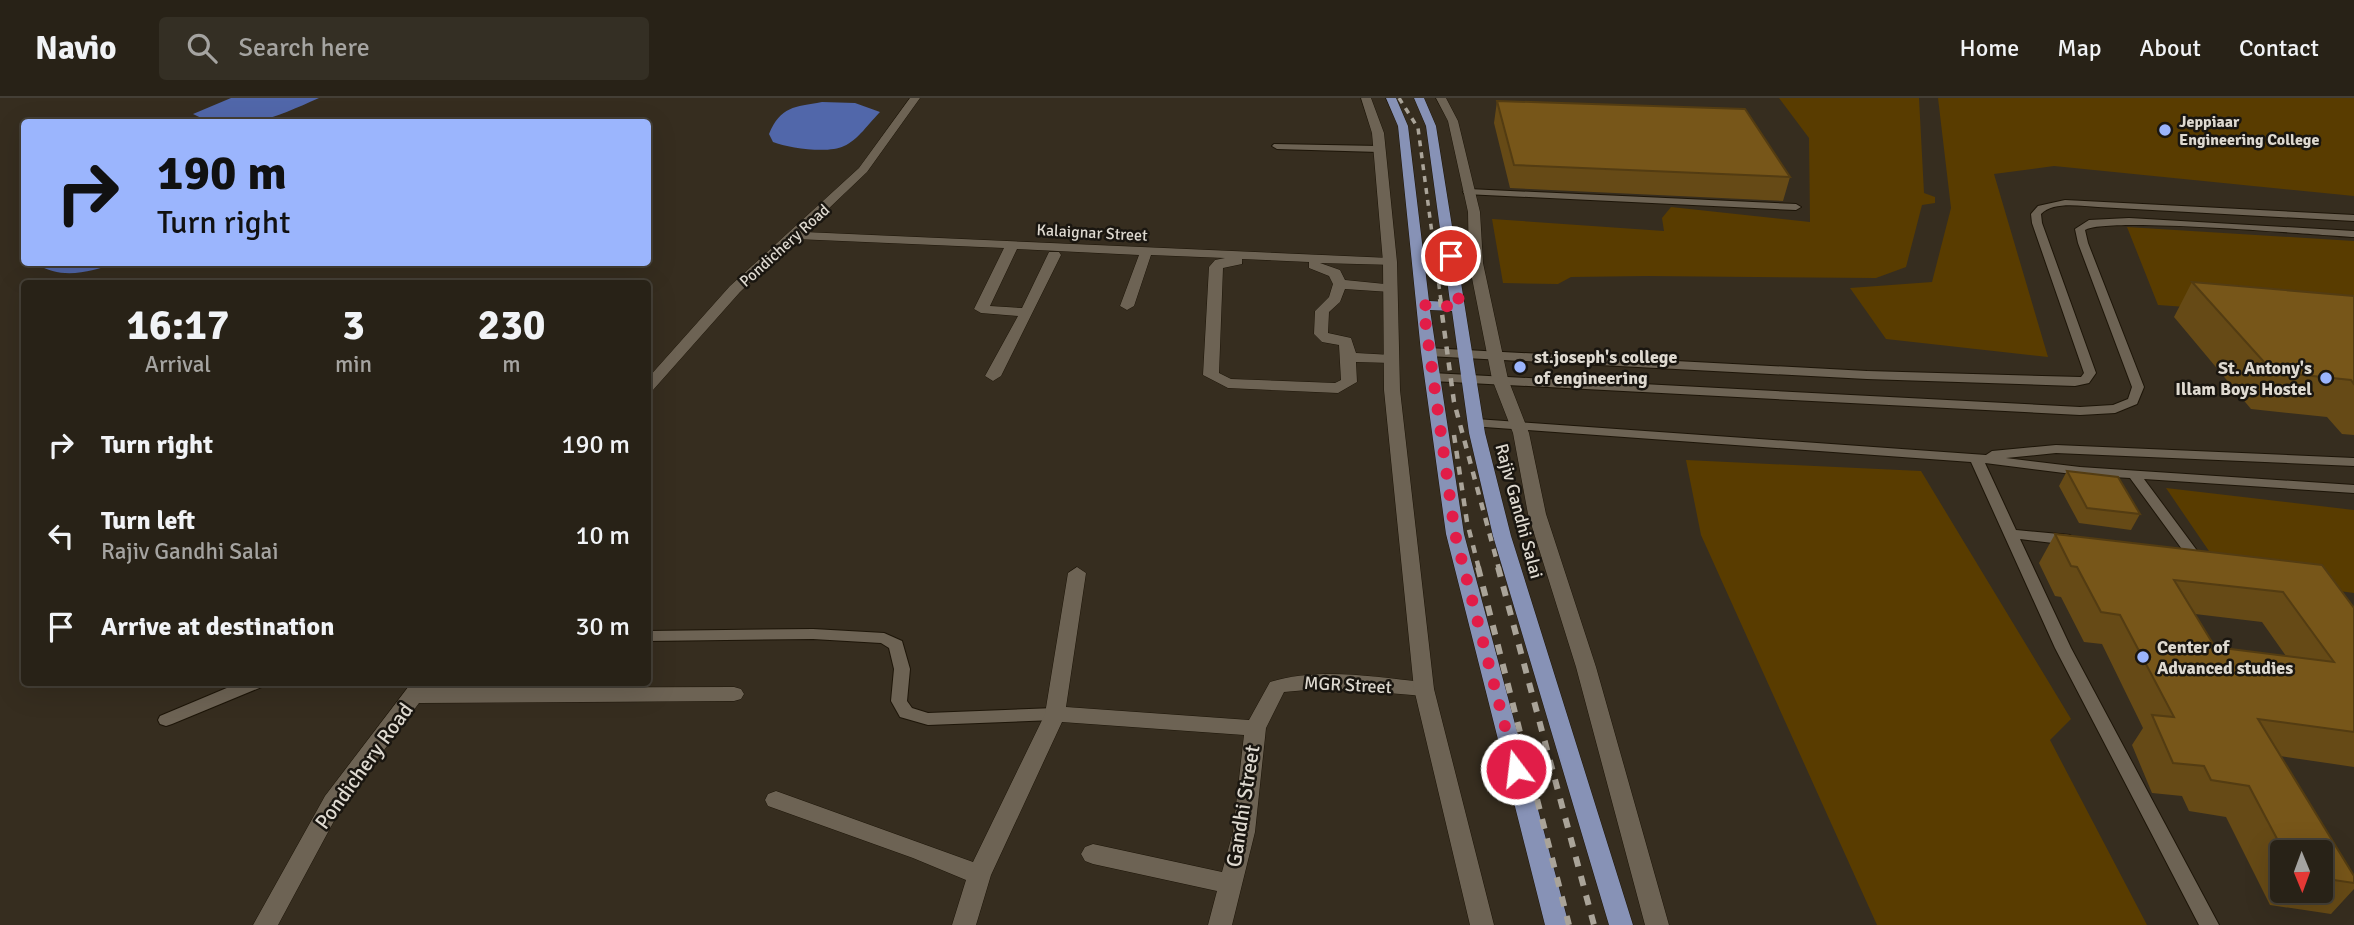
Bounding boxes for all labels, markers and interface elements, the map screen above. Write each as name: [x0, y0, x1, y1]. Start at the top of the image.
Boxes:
search box: [159, 17, 649, 80]
text: Navio: [35, 28, 117, 69]
icon: search: [183, 29, 221, 67]
text: Search here: [239, 32, 370, 64]
text: Home: [1959, 33, 2019, 63]
text: Map: [2057, 33, 2102, 63]
text: About: [2140, 33, 2201, 63]
text: Contact: [2239, 33, 2319, 63]
place label: Jeppiaar Engineering College: [2179, 112, 2319, 150]
marker: Jeppiaar Engineering College: [2157, 122, 2173, 138]
text: 190 m: [157, 143, 287, 203]
icon: right: [42, 147, 133, 238]
street label: Pondichery Road: [736, 200, 834, 291]
text: Turn right: [157, 203, 290, 242]
street label: Kalaignar Street: [1036, 220, 1148, 246]
pin: [1421, 226, 1481, 286]
icon: arrive: [1432, 237, 1470, 275]
text: 16:17: [126, 300, 230, 351]
text: 3: [342, 300, 365, 351]
text: 230: [477, 300, 546, 351]
place label: st.joseph's college of engineering: [1534, 346, 1677, 389]
text: Arrival: [145, 350, 211, 379]
text: min: [335, 350, 372, 379]
text: m: [502, 350, 521, 379]
place label: St. Antony's Illam Boys Hostel: [2175, 357, 2312, 400]
marker: st.joseph's college of engineering: [1512, 359, 1528, 375]
marker: St. Antony's Illam Boys Hostel: [2318, 370, 2334, 386]
icon: right: [42, 426, 80, 464]
text: Turn right: [101, 429, 213, 461]
text: 190 m: [561, 429, 630, 461]
street label: Rajiv Gandhi Salai: [1490, 441, 1548, 581]
text: Turn left: [101, 505, 195, 537]
icon: left: [42, 517, 80, 555]
text: 10 m: [575, 520, 630, 552]
text: Rajiv Gandhi Salai: [101, 537, 278, 566]
icon: arrive: [42, 608, 80, 646]
text: Arrive at destination: [101, 611, 334, 643]
text: 30 m: [575, 611, 630, 643]
place label: Center of Advanced studies: [2157, 636, 2293, 679]
marker: Center of Advanced studies: [2135, 649, 2151, 665]
street label: MGR Street: [1304, 672, 1392, 698]
street label: Pondichery Road: [309, 698, 419, 834]
position arrow: [1479, 732, 1553, 806]
street label: Gandhi Street: [1221, 743, 1265, 869]
north arrow: [2270, 840, 2333, 903]
map controls: [2270, 840, 2333, 903]

